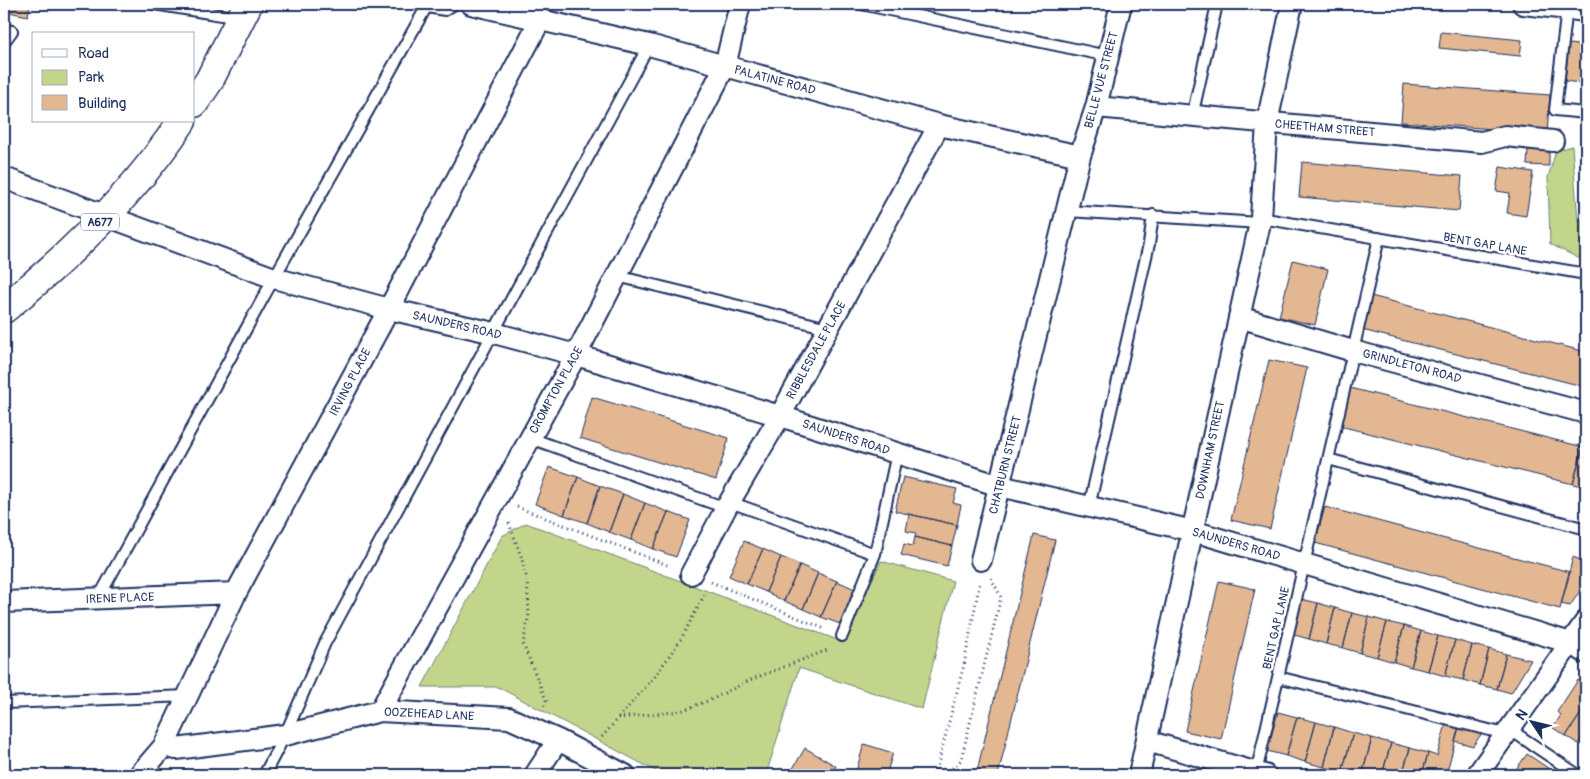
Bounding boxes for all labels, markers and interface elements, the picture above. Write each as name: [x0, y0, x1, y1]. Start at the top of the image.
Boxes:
street label: BELLE VUE STREET: [1081, 30, 1122, 130]
legend: [32, 32, 195, 122]
text: Road: [78, 44, 109, 63]
street label: PALATINE ROAD: [733, 62, 818, 99]
text: Park: [78, 68, 105, 87]
text: Building: [78, 94, 126, 113]
street label: CHEETHAM STREET: [1274, 117, 1376, 140]
road number: A677: [81, 213, 119, 230]
street label: BENT GAP LANE: [1442, 230, 1528, 259]
street label: RIBBLESDALE PLACE: [783, 299, 850, 402]
street label: SAUNDERS ROAD: [411, 308, 503, 343]
street label: CROMPTON PLACE: [526, 344, 587, 436]
street label: IRVING PLACE: [326, 346, 375, 419]
street label: GRINDLETON ROAD: [1361, 346, 1463, 387]
street label: DOWNHAM STREET: [1193, 399, 1228, 501]
street label: CHATBURN STREET: [986, 414, 1025, 516]
street label: SAUNDERS ROAD: [800, 416, 892, 459]
street label: SAUNDERS ROAD: [1190, 525, 1282, 564]
street label: BENT GAP LANE: [1260, 585, 1293, 671]
street label: IRENE PLACE: [85, 590, 155, 607]
north arrow: [1508, 696, 1558, 746]
street label: OOZEHEAD LANE: [383, 705, 474, 724]
text: N: [1512, 706, 1531, 724]

